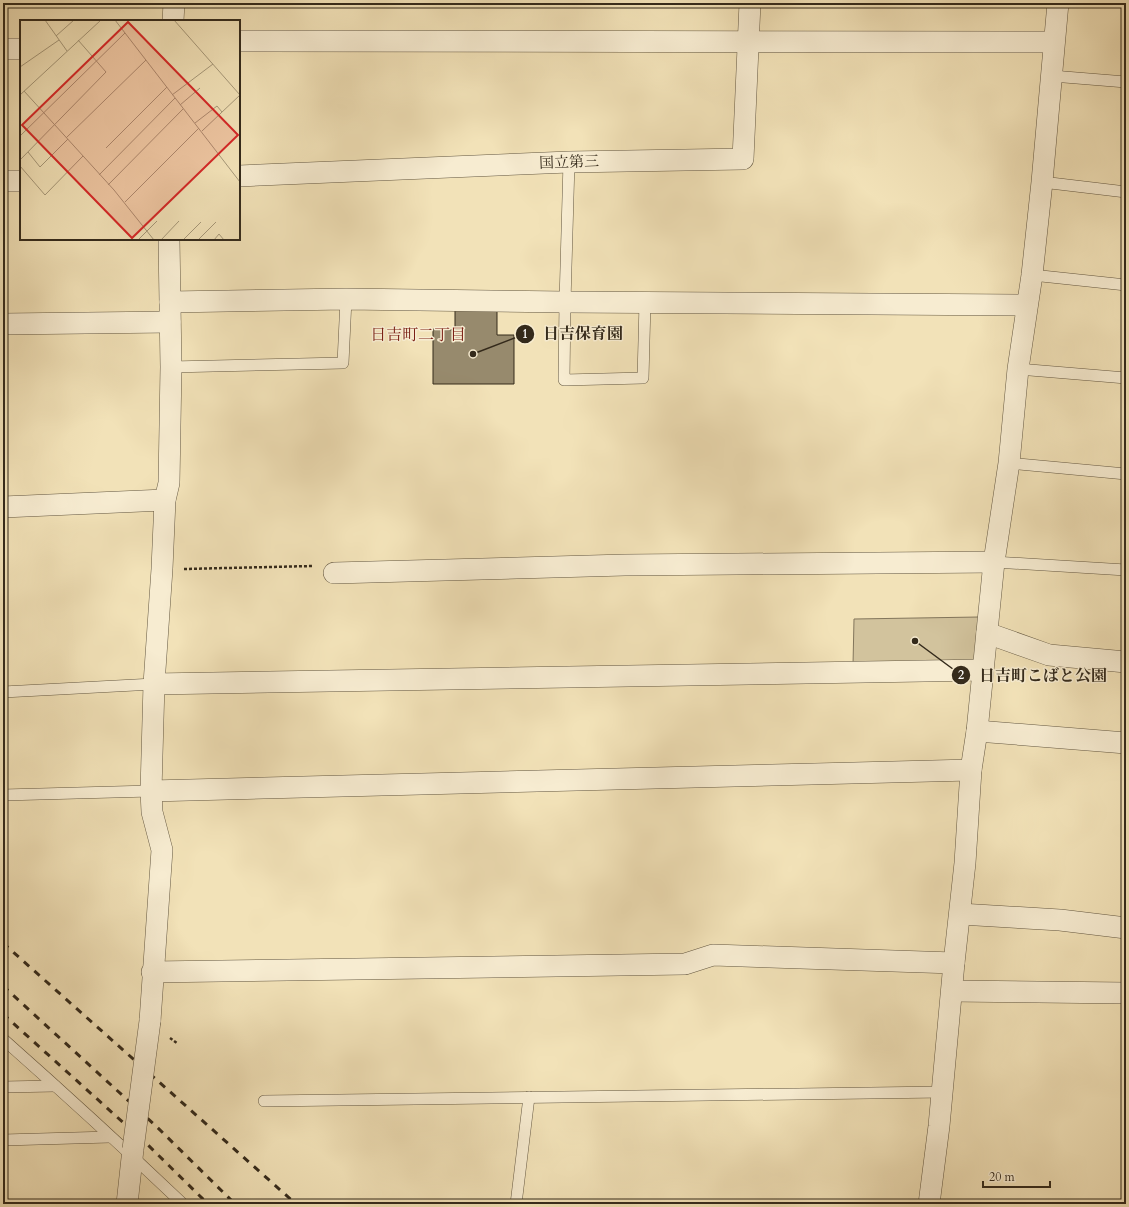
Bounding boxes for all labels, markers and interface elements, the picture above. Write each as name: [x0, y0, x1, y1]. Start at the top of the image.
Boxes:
inset map: [20, 20, 240, 240]
street label: 国立第三: [539, 151, 599, 173]
callout: 日吉保育園: [515, 320, 631, 348]
text: 日吉保育園: [543, 323, 623, 345]
district label: 日吉町二丁目: [370, 324, 466, 346]
text: 1: [522, 326, 528, 342]
callout: 日吉町こばと公園: [951, 661, 1115, 689]
text: 日吉町こばと公園: [979, 665, 1107, 687]
text: 2: [958, 667, 964, 683]
scale bar: [983, 1163, 1050, 1189]
text: 20 m: [989, 1169, 1016, 1185]

